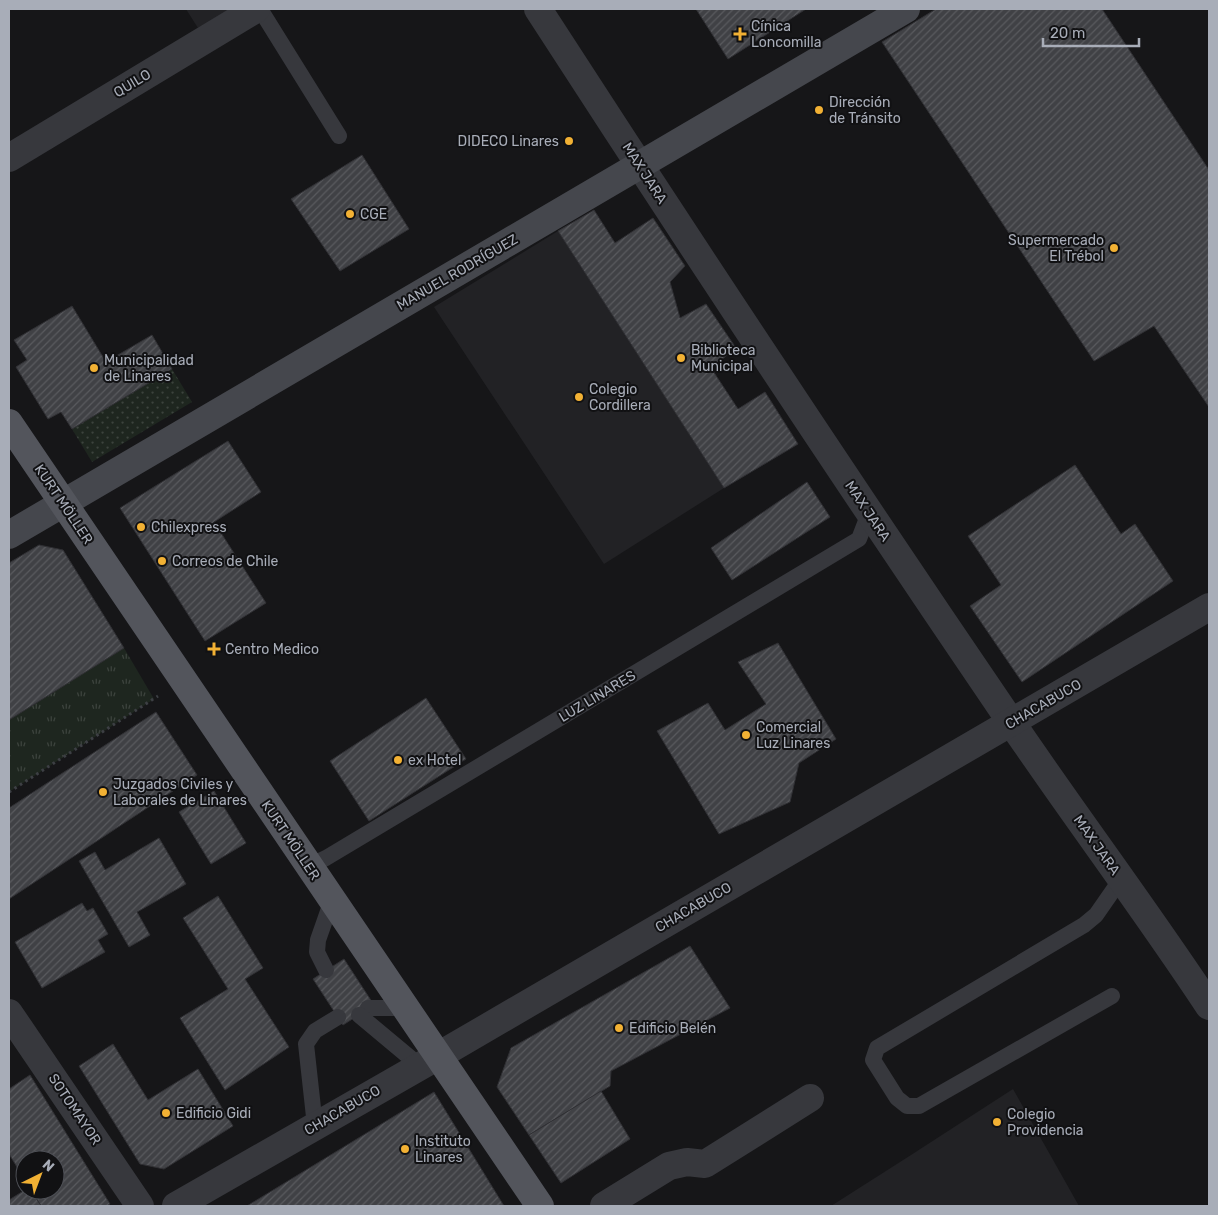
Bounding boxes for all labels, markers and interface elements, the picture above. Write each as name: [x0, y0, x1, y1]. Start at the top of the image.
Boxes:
scale bar: [1043, 15, 1139, 47]
place label: Cínica Loncomilla: [751, 18, 821, 51]
text: 20 m: [1050, 24, 1085, 42]
marker: Cínica Loncomilla: [733, 27, 747, 41]
street label: QUILO: [111, 66, 154, 101]
place label: Dirección de Tránsito: [829, 94, 901, 127]
marker: Dirección de Tránsito: [813, 104, 825, 116]
place label: DIDECO Linares: [458, 133, 559, 150]
marker: DIDECO Linares: [563, 135, 575, 147]
street label: MAX JARA: [619, 140, 671, 208]
place label: CGE: [360, 206, 387, 223]
marker: CGE: [344, 208, 356, 220]
street label: MANUEL RODRÍGUEZ: [393, 230, 521, 314]
place label: Supermercado El Trébol: [1008, 232, 1104, 265]
marker: Supermercado El Trébol: [1108, 242, 1120, 254]
place label: Biblioteca Municipal: [691, 342, 756, 375]
place label: Municipalidad de Linares: [104, 352, 194, 385]
marker: Biblioteca Municipal: [675, 352, 687, 364]
marker: Municipalidad de Linares: [88, 362, 100, 374]
place label: Colegio Cordillera: [589, 381, 651, 414]
marker: Colegio Cordillera: [573, 391, 585, 403]
street label: KURT MÖLLER: [31, 461, 96, 547]
street label: MAX JARA: [841, 478, 894, 545]
place label: Chilexpress: [151, 519, 227, 536]
marker: Chilexpress: [135, 521, 147, 533]
place label: Correos de Chile: [172, 553, 279, 570]
marker: Correos de Chile: [156, 555, 168, 567]
place label: Centro Medico: [225, 641, 319, 658]
marker: Centro Medico: [207, 642, 221, 656]
street label: LUZ LINARES: [556, 667, 639, 726]
street label: CHACABUCO: [1002, 676, 1084, 733]
place label: Comercial Luz Linares: [756, 719, 830, 752]
marker: Comercial Luz Linares: [740, 729, 752, 741]
place label: ex Hotel: [408, 752, 461, 769]
marker: ex Hotel: [392, 754, 404, 766]
place label: Juzgados Civiles y Laborales de Linares: [113, 776, 247, 809]
marker: Juzgados Civiles y Laborales de Linares: [97, 786, 109, 798]
street label: KURT MÖLLER: [258, 797, 323, 883]
street label: MAX JARA: [1070, 812, 1124, 879]
street label: CHACABUCO: [652, 879, 734, 936]
place label: Edificio Belén: [629, 1020, 716, 1037]
marker: Edificio Belén: [613, 1022, 625, 1034]
street label: SOTOMAYOR: [45, 1070, 105, 1148]
street label: CHACABUCO: [301, 1082, 383, 1139]
place label: Edificio Gidi: [176, 1105, 251, 1122]
place label: Colegio Providencia: [1007, 1106, 1084, 1139]
marker: Edificio Gidi: [160, 1107, 172, 1119]
marker: Colegio Providencia: [991, 1116, 1003, 1128]
place label: Instituto Linares: [415, 1133, 471, 1166]
marker: Instituto Linares: [399, 1143, 411, 1155]
north arrow: [15, 1150, 65, 1200]
text: N: [39, 1156, 58, 1175]

